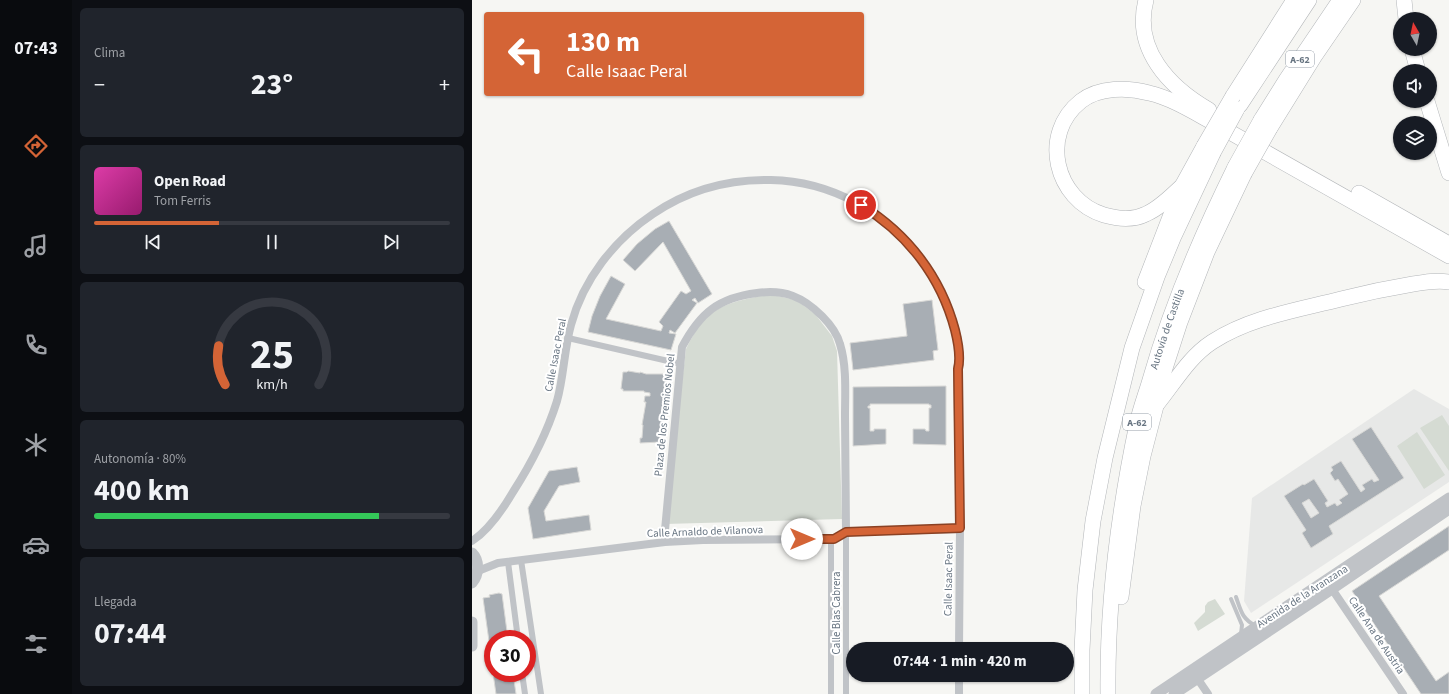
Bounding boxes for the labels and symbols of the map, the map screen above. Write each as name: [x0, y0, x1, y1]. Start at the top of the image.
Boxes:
north arrow: [1393, 12, 1437, 56]
road number: A-62: [1286, 51, 1314, 67]
pin: [844, 188, 878, 222]
street label: Autovía de Castilla: [1147, 286, 1188, 371]
street label: Calle Isaac Peral: [541, 317, 570, 393]
street label: Plaza de los Premios Nobel: [651, 353, 678, 477]
road number: A-62: [1123, 414, 1151, 430]
position arrow: [781, 518, 823, 560]
street label: Calle Arnaldo de Vilanova: [647, 522, 763, 541]
street label: Calle Isaac Peral: [940, 542, 957, 616]
street label: Avenida de la Aranzana: [1254, 561, 1351, 632]
street label: Calle Blas Cabrera: [829, 572, 844, 654]
street label: Calle Ana de Austria: [1345, 594, 1408, 677]
speed limit sign: 30: [484, 630, 536, 682]

